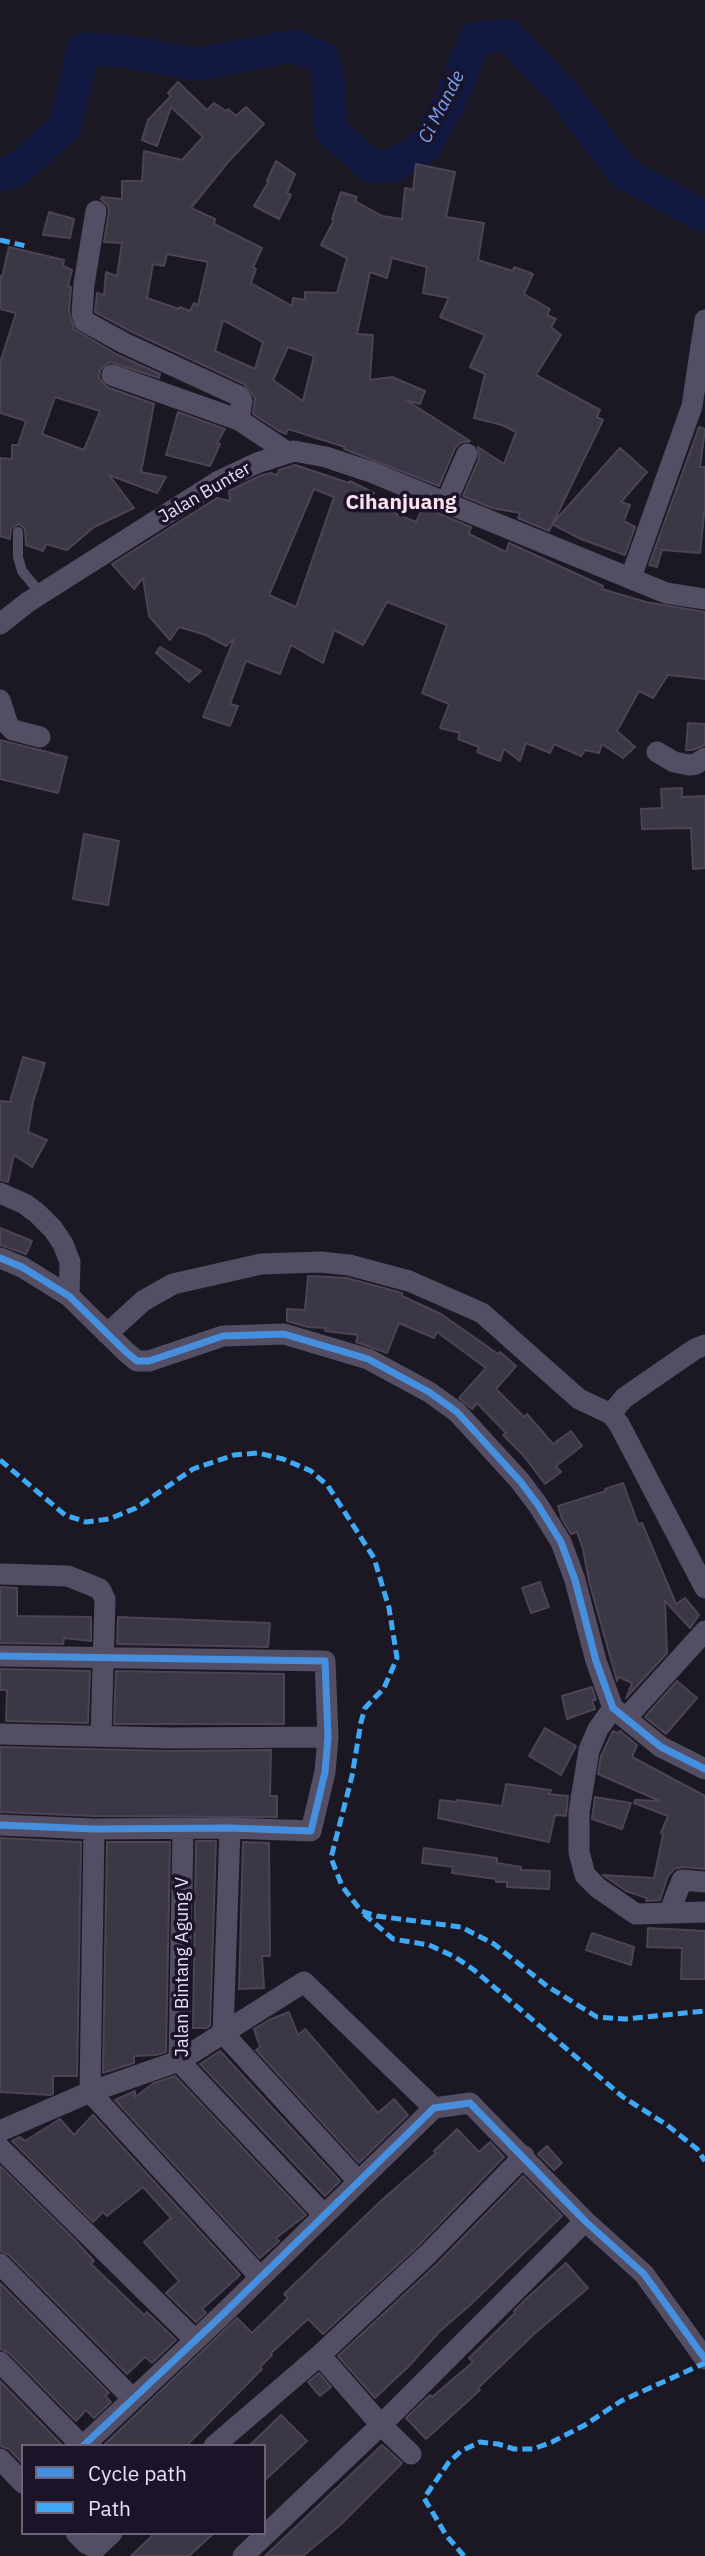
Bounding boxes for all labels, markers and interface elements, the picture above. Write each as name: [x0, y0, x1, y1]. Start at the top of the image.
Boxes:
water label: Ci Mande: [414, 67, 470, 147]
street label: Jalan Bunter: [155, 458, 255, 528]
district label: Cihanjuang: [345, 490, 457, 516]
street label: Jalan Bintang Agung V: [172, 1877, 194, 2057]
legend: [21, 2444, 266, 2535]
text: Cycle path: [88, 2459, 187, 2487]
text: Path: [88, 2494, 131, 2522]

